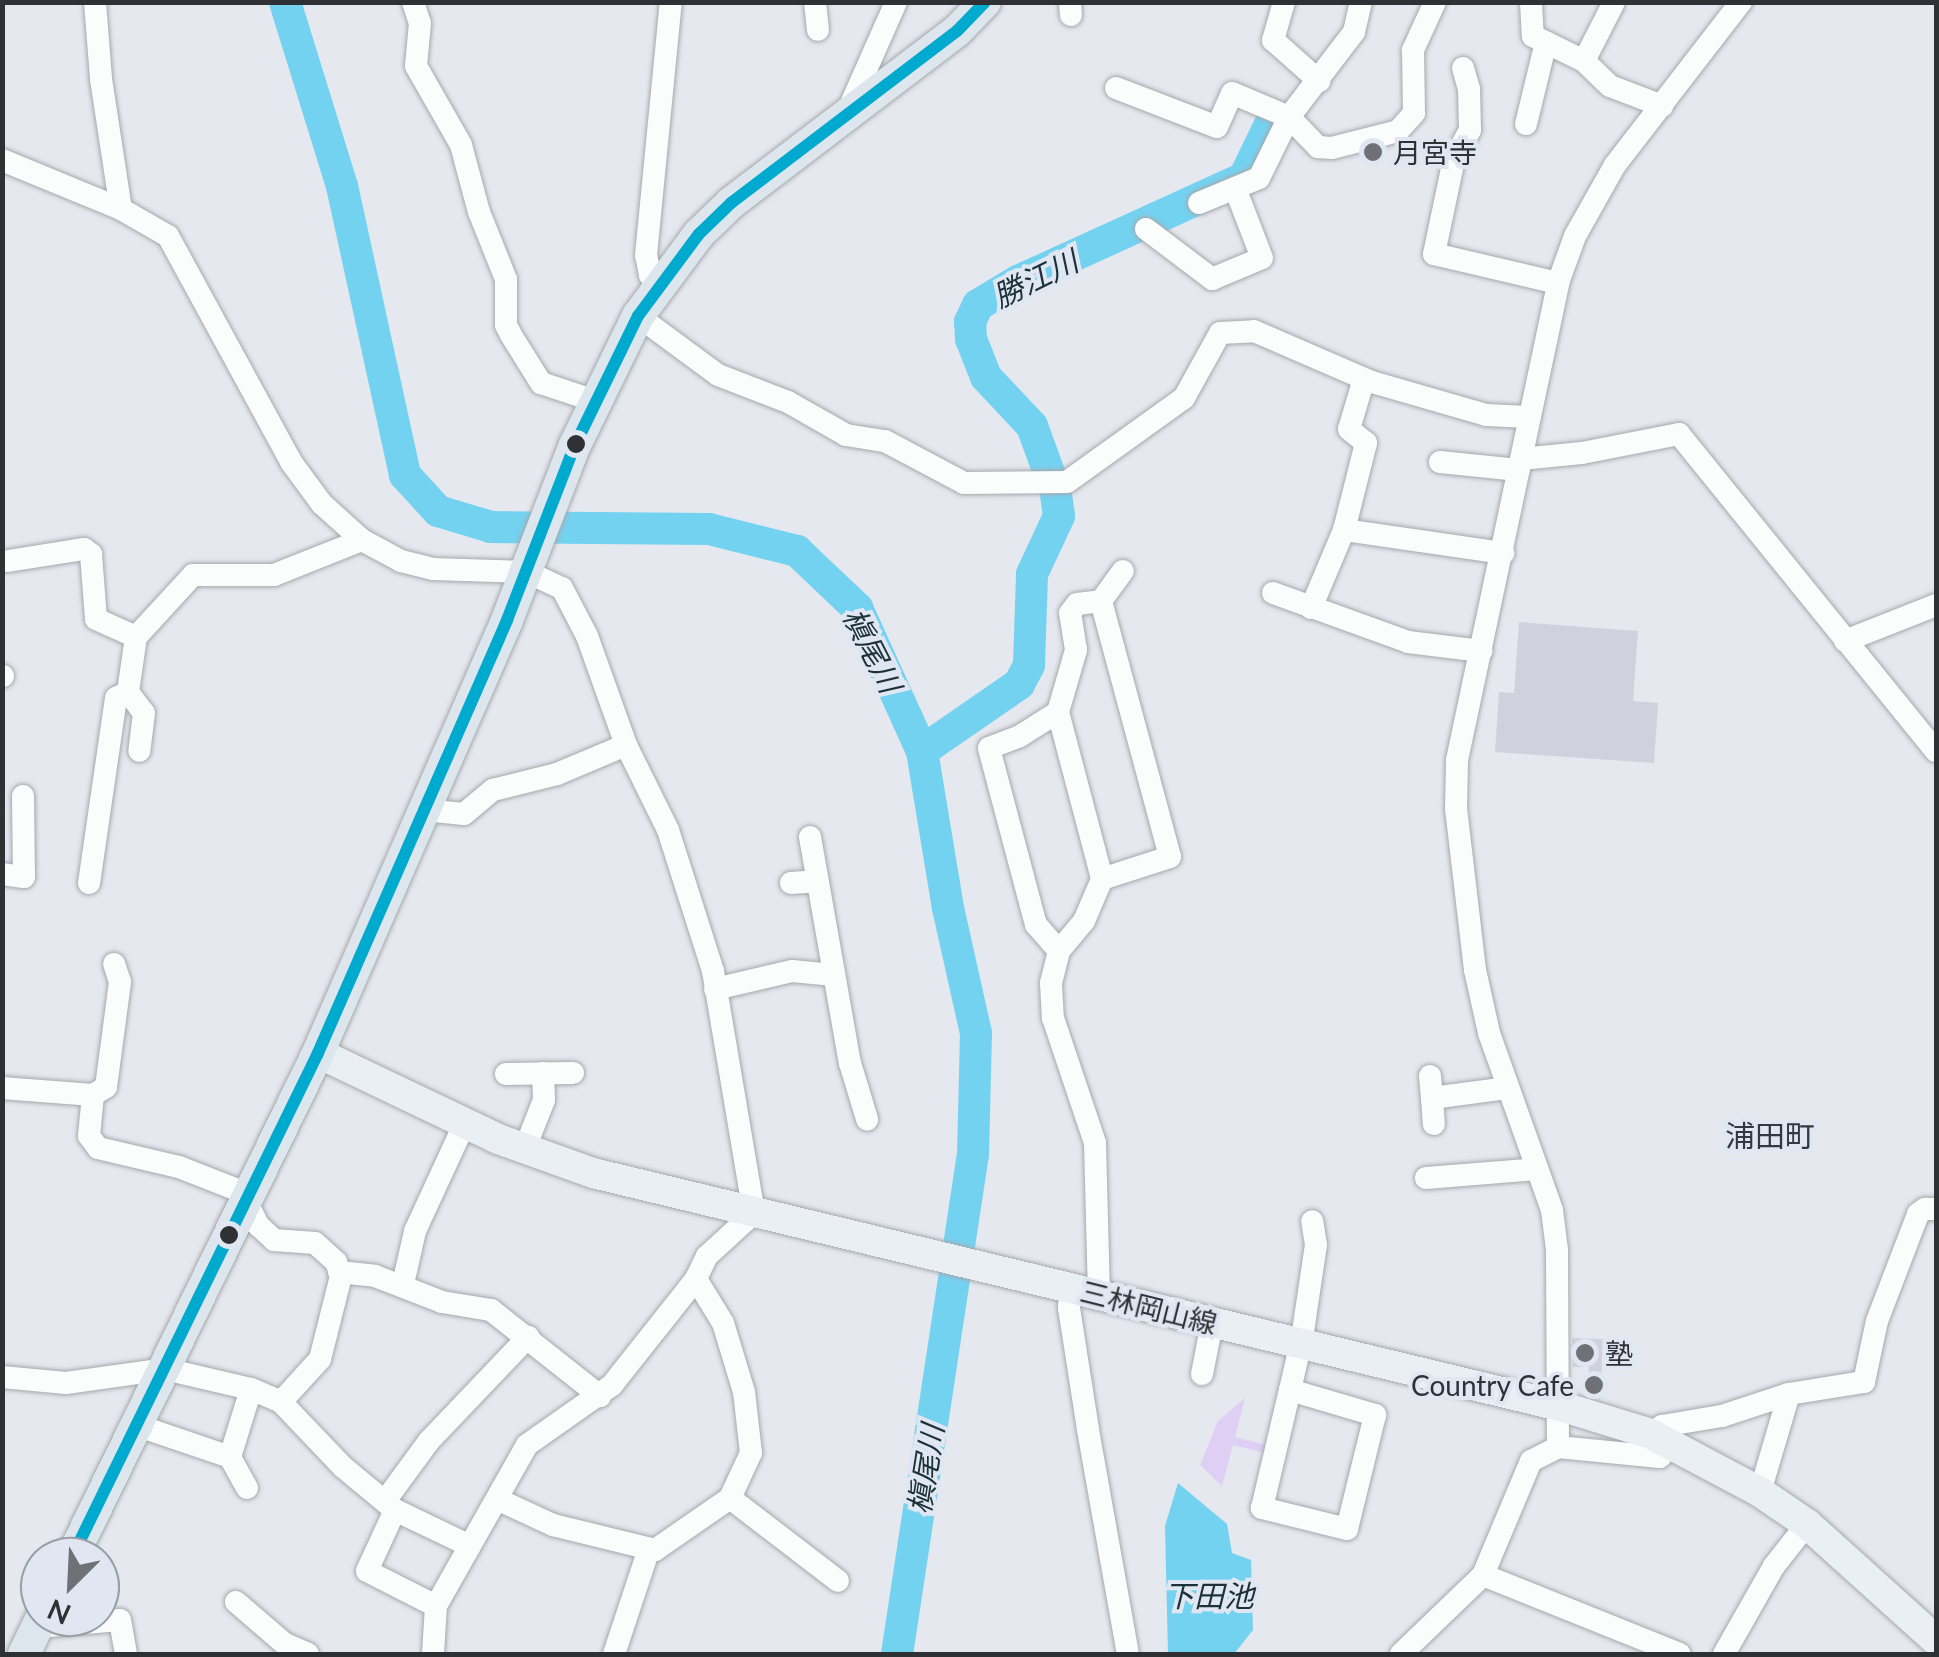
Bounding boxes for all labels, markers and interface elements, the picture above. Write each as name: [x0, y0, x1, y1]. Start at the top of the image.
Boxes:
place label: 月宮寺: [1393, 135, 1477, 169]
marker: 月宮寺: [1362, 141, 1384, 163]
water label: 勝江川: [987, 242, 1083, 314]
unlabelled marker: [566, 434, 586, 454]
water label: 槇尾川: [837, 602, 909, 698]
district label: 浦田町: [1725, 1117, 1815, 1153]
unlabelled marker: [219, 1225, 239, 1245]
street label: 三林岡山線: [1077, 1274, 1221, 1340]
place label: 塾: [1605, 1336, 1633, 1370]
marker: 塾: [1574, 1342, 1596, 1364]
place label: Country Cafe: [1410, 1368, 1574, 1402]
marker: Country Cafe: [1583, 1374, 1605, 1396]
water label: 槇尾川: [900, 1422, 950, 1516]
north arrow: [20, 1537, 120, 1637]
water label: 下田池: [1164, 1577, 1254, 1613]
text: N: [42, 1593, 75, 1633]

